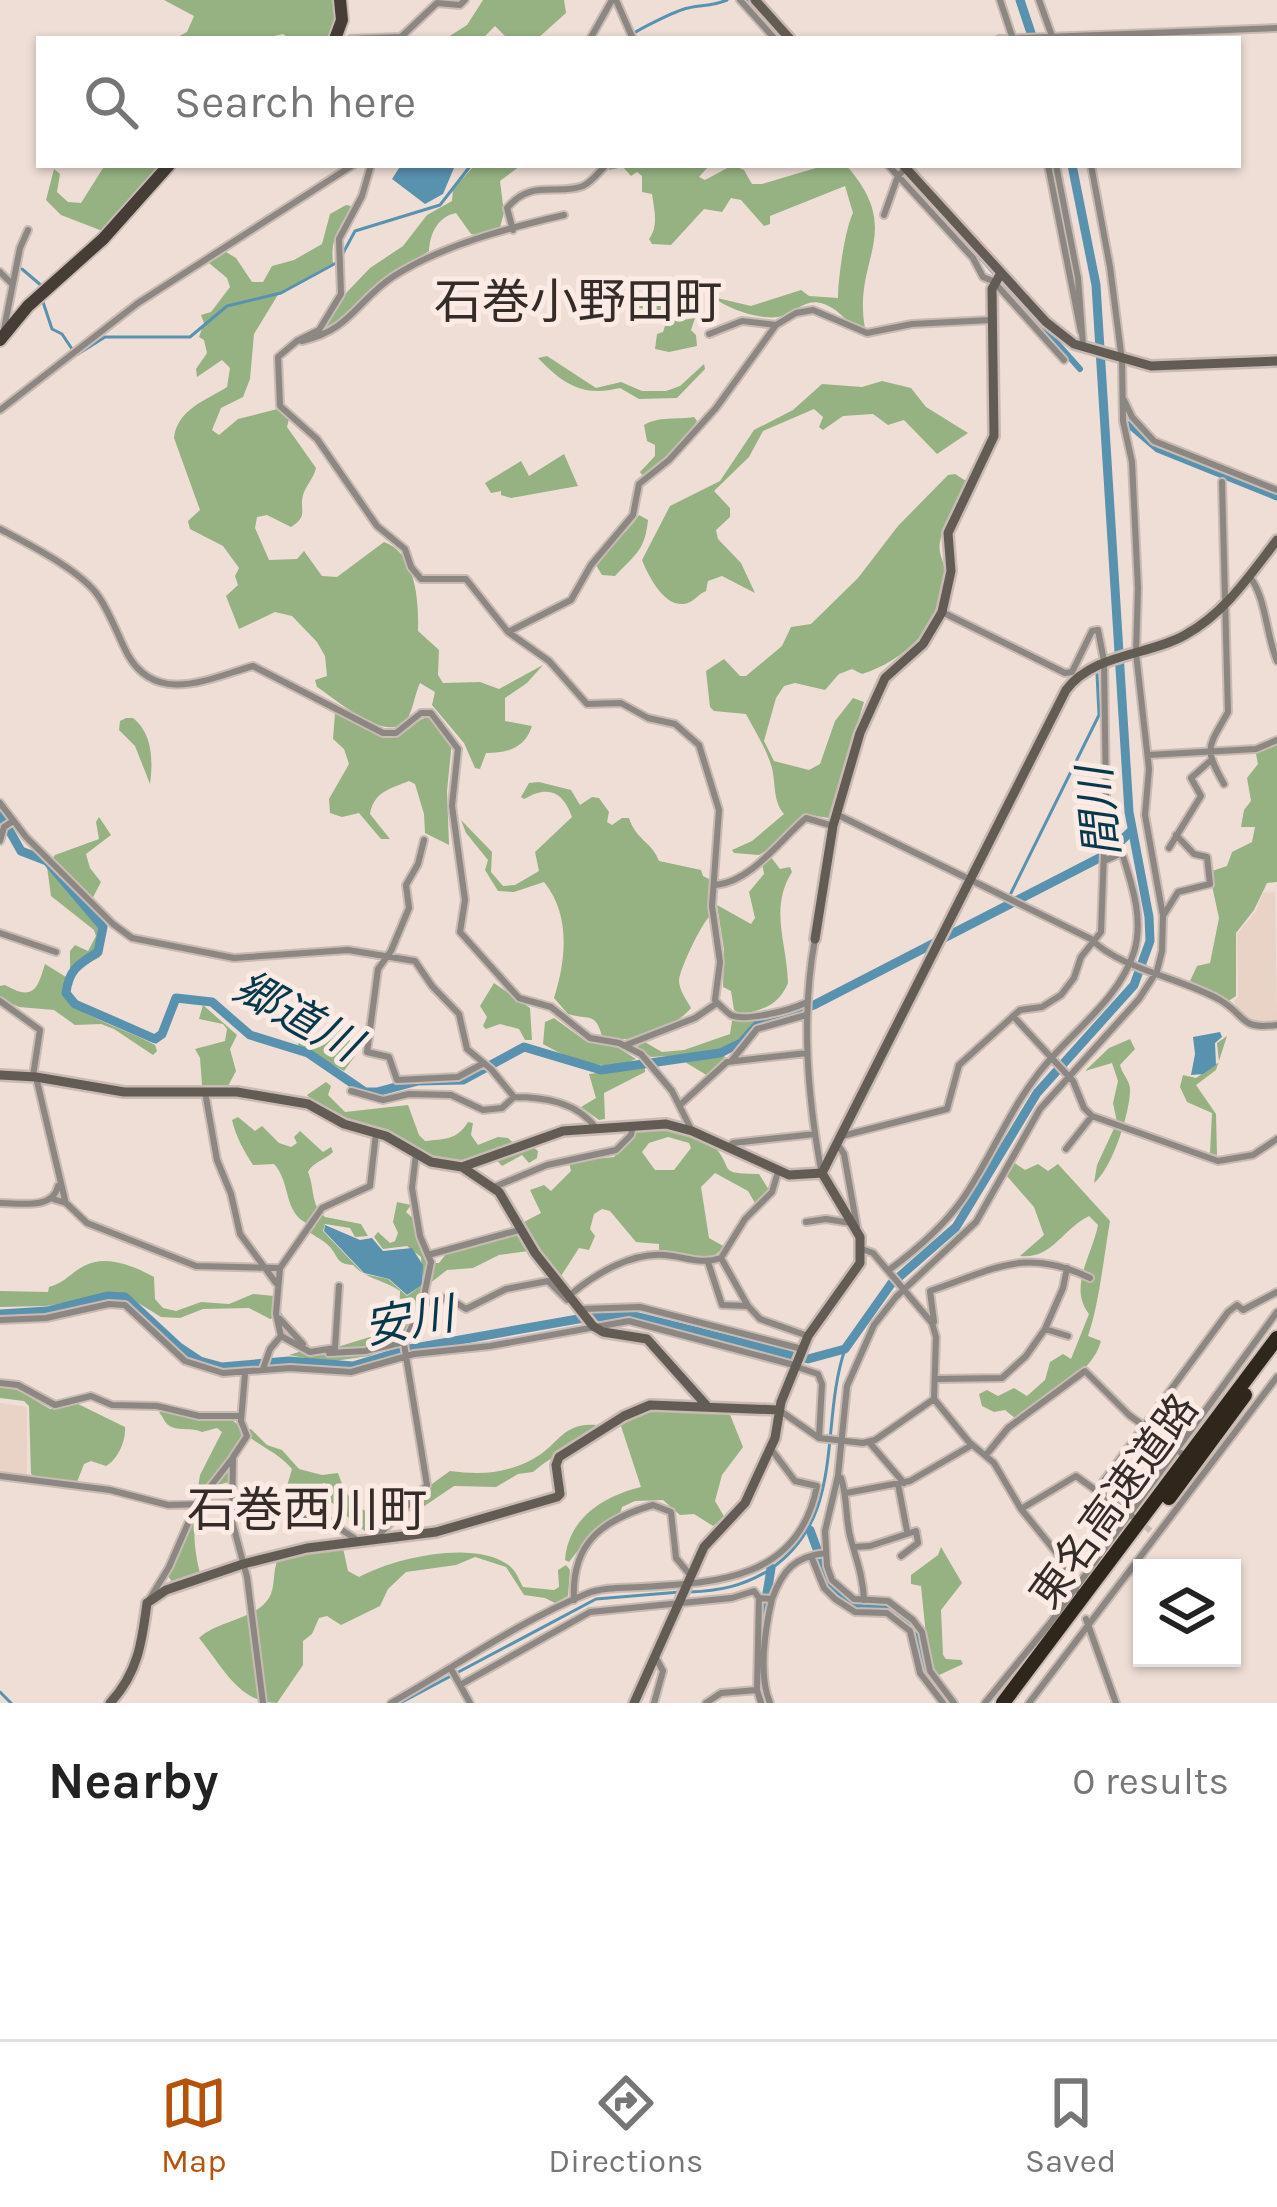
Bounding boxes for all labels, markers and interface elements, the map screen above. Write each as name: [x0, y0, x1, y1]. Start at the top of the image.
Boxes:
search box: [36, 36, 1241, 168]
icon: search: [78, 69, 144, 135]
text: Search here: [174, 76, 416, 128]
district label: 石巻小野田町: [434, 274, 722, 330]
water label: 間川: [1068, 761, 1130, 859]
water label: 郷道川: [225, 961, 372, 1073]
water label: 安川: [360, 1287, 462, 1354]
street label: 東名高速道路: [1020, 1384, 1208, 1618]
district label: 石巻西川町: [187, 1482, 427, 1538]
map controls: [1133, 1559, 1241, 1667]
button: layers: [1133, 1559, 1241, 1667]
text: Nearby: [48, 1751, 218, 1811]
text: 0 results: [1072, 1758, 1229, 1804]
tab: Map: [161, 2070, 227, 2180]
tab: Directions: [548, 2070, 703, 2180]
tab: Saved: [1025, 2070, 1116, 2180]

